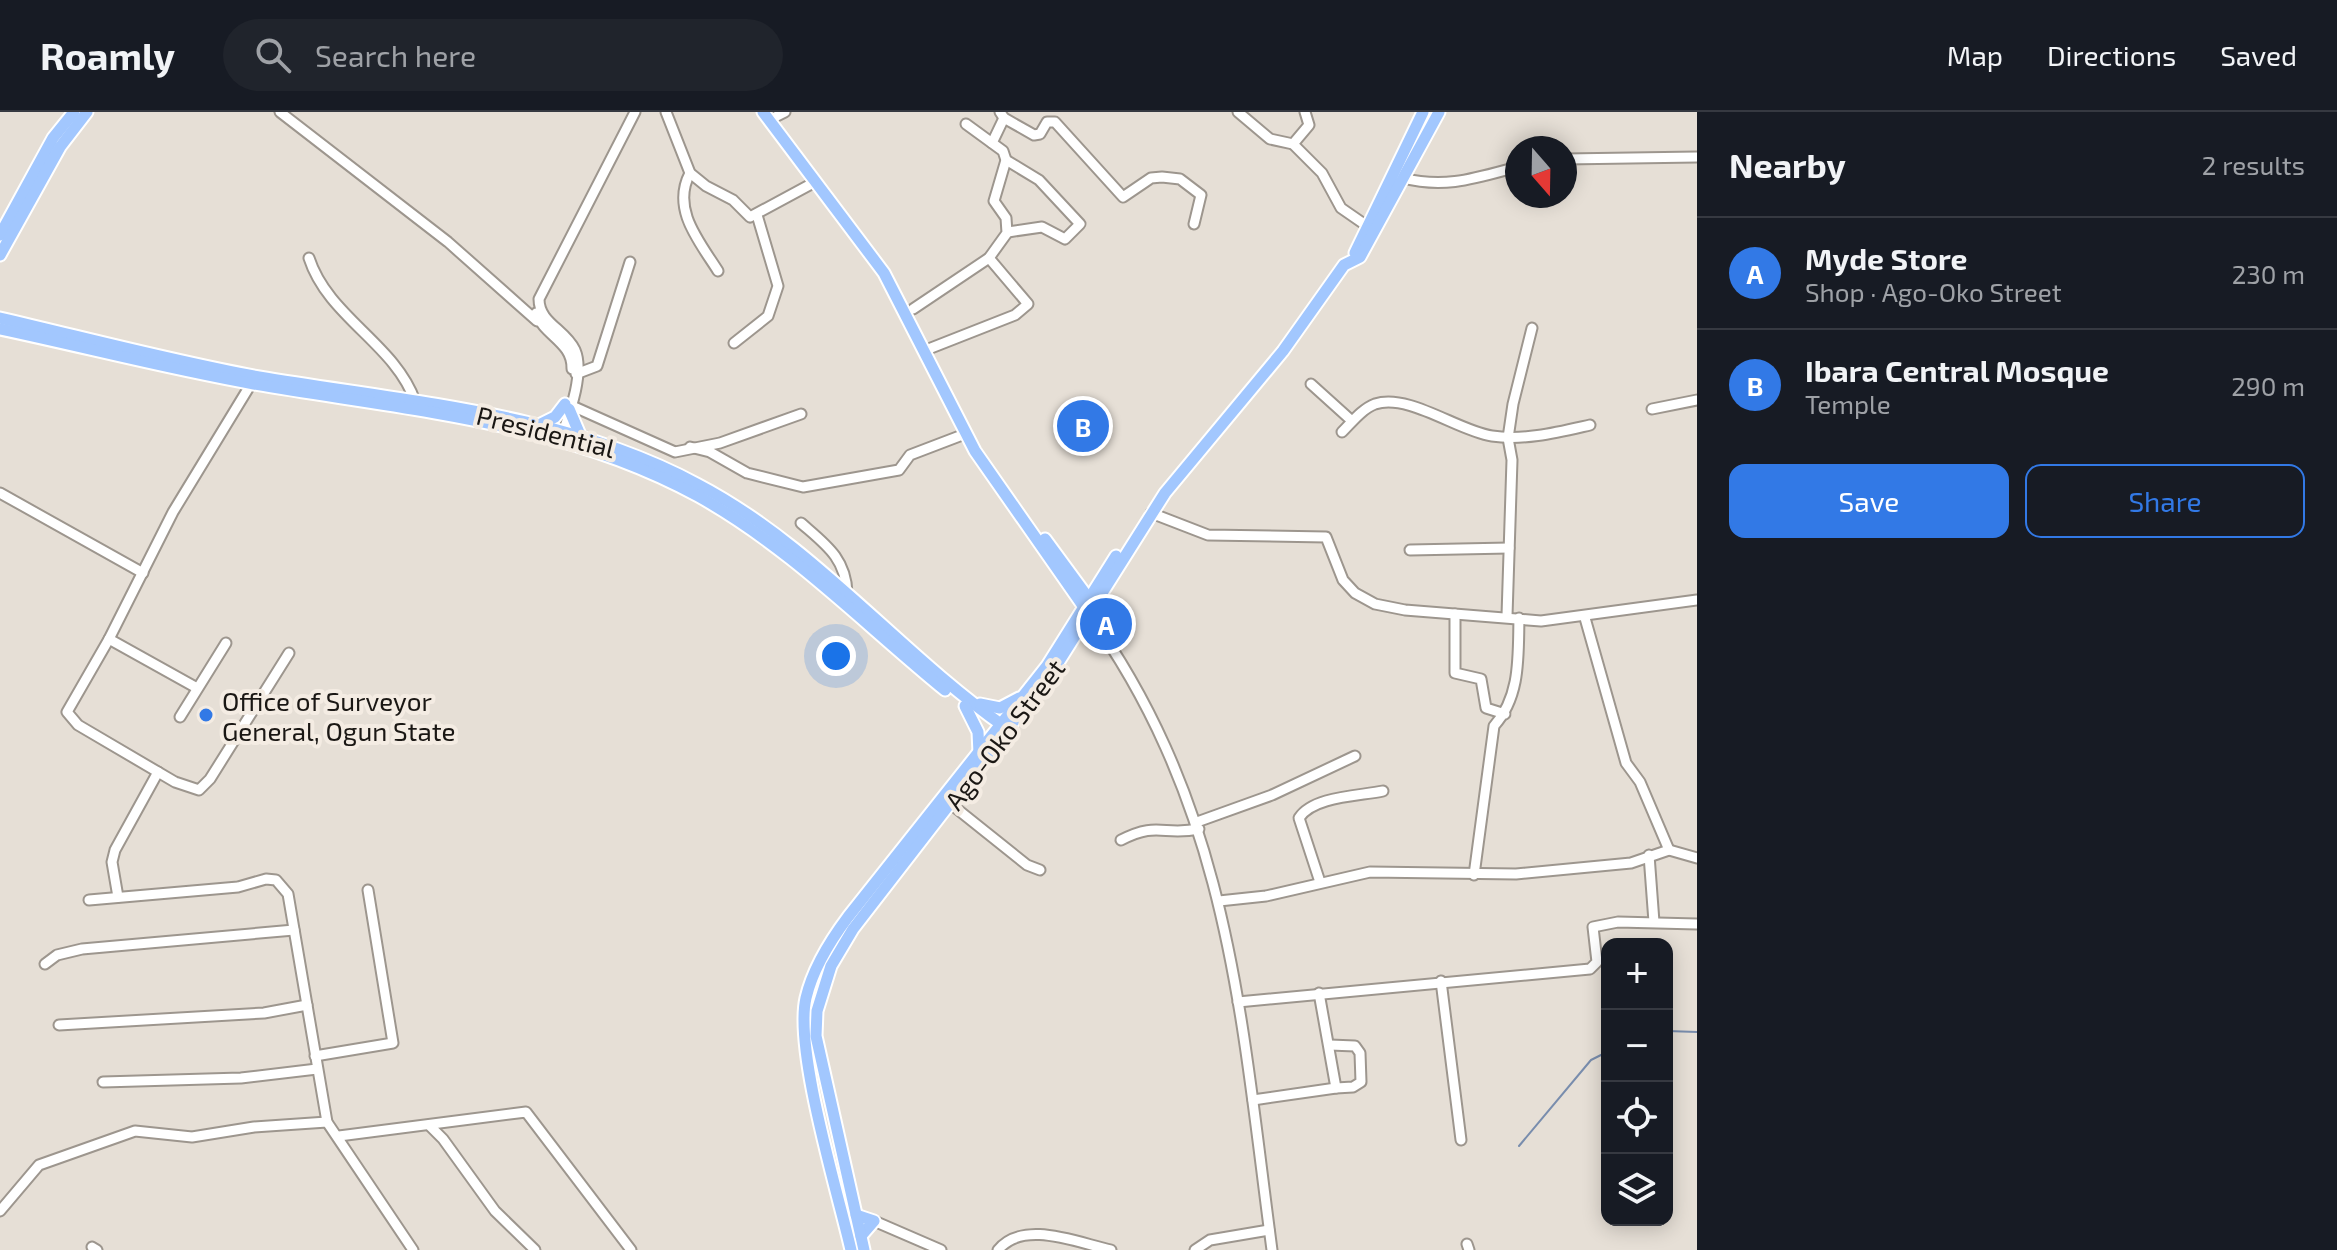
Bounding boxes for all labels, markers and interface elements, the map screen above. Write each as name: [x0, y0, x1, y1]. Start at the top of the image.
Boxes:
search box: [223, 19, 783, 91]
text: Roamly: [40, 32, 175, 78]
icon: search: [251, 33, 295, 77]
text: Search here: [315, 37, 476, 73]
text: Map: [1947, 38, 2003, 72]
text: Directions: [2047, 38, 2176, 72]
text: Saved: [2220, 38, 2297, 72]
north arrow: [1505, 136, 1577, 208]
text: Nearby: [1729, 144, 1846, 185]
text: 2 results: [2202, 149, 2305, 180]
text: Myde Store: [1805, 240, 1967, 276]
text: A: [1747, 258, 1763, 289]
text: 230 m: [2232, 258, 2305, 289]
text: Shop · Ago-Oko Street: [1805, 276, 2062, 307]
text: Ibara Central Mosque: [1805, 352, 2109, 388]
text: B: [1747, 370, 1763, 401]
text: 290 m: [2231, 370, 2305, 401]
text: Temple: [1805, 388, 1891, 419]
pin: B: [1057, 396, 1109, 456]
street label: Presidential: [474, 399, 619, 463]
button: Save: [1729, 464, 2009, 538]
button: Share: [2025, 464, 2305, 538]
pin: A: [1080, 594, 1132, 654]
your location: [816, 636, 856, 676]
street label: Ago-Oko Street: [937, 653, 1071, 815]
place label: Office of Surveyor General, Ogun State: [222, 685, 456, 746]
marker: Office of Surveyor General, Ogun State: [197, 706, 215, 724]
map controls: [1601, 938, 1673, 1226]
button: +: [1601, 938, 1673, 1010]
button: −: [1601, 1010, 1673, 1082]
button: locate: [1601, 1082, 1673, 1154]
button: layers: [1601, 1154, 1673, 1226]

